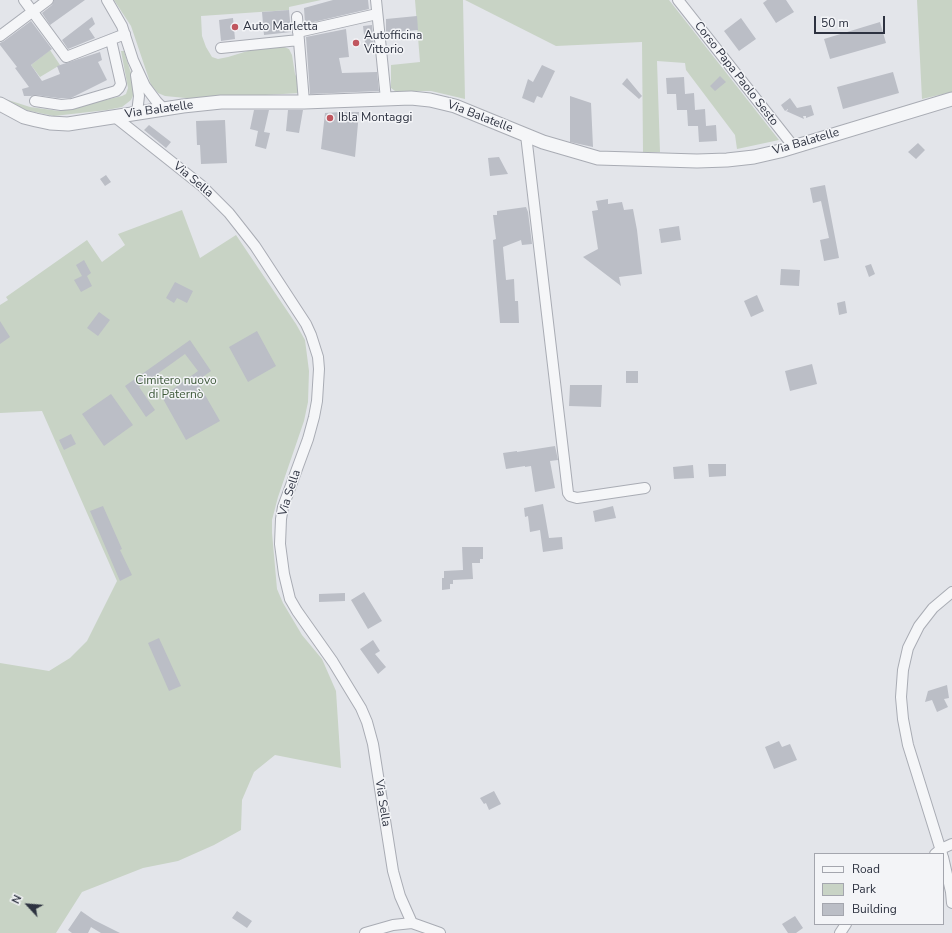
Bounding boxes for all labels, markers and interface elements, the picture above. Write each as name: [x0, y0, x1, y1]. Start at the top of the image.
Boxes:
scale bar: [816, 8, 887, 34]
text: 50 m: [821, 15, 849, 31]
street label: Corso Papa Paolo Sesto: [691, 19, 781, 129]
place label: Auto Marletta: [243, 20, 318, 34]
marker: Auto Marletta: [230, 22, 240, 32]
place label: Autofficina Vittorio: [364, 29, 422, 57]
marker: Autofficina Vittorio: [351, 38, 361, 48]
street label: Via Balatelle: [124, 98, 194, 122]
street label: Via Balatelle: [445, 98, 515, 136]
place label: Ibla Montaggi: [338, 111, 412, 125]
marker: Ibla Montaggi: [325, 113, 335, 123]
street label: Via Balatelle: [771, 126, 841, 158]
street label: Via Sella: [170, 159, 216, 201]
park label: Cimitero nuovo di Paternò: [135, 374, 217, 402]
street label: Via Sella: [276, 468, 304, 518]
street label: Via Sella: [371, 778, 393, 828]
legend: [814, 853, 944, 925]
text: Road: [852, 861, 880, 877]
text: Park: [852, 881, 876, 897]
north arrow: [8, 885, 48, 925]
text: N: [8, 893, 25, 907]
text: Building: [852, 901, 897, 917]

